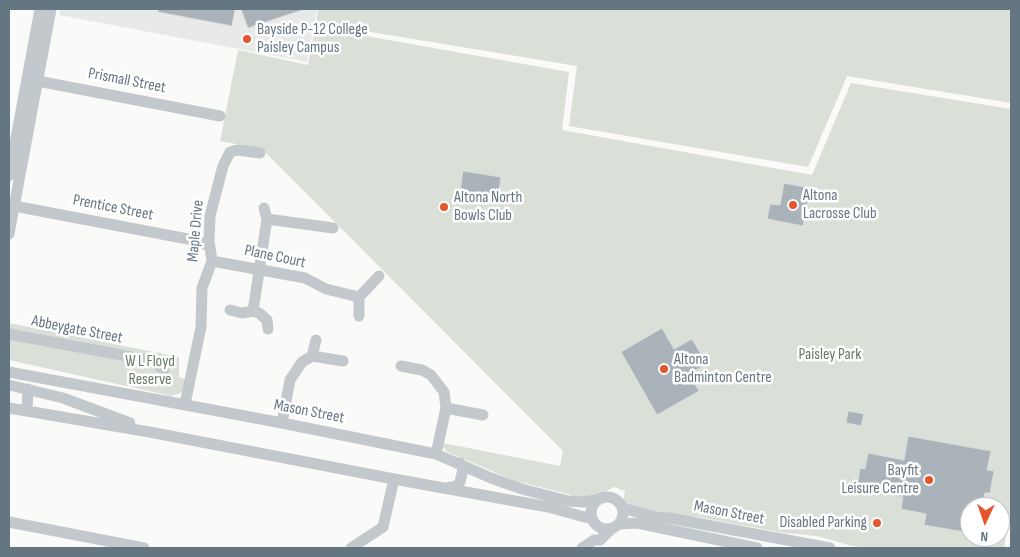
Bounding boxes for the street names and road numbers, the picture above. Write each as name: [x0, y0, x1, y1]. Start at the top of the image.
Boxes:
street label: Prismall Street: [87, 64, 167, 98]
street label: Prentice Street: [71, 191, 155, 225]
street label: Maple Drive: [184, 199, 208, 263]
street label: Plane Court: [243, 241, 307, 273]
street label: Abbeygate Street: [30, 312, 124, 348]
street label: Mason Street: [272, 396, 346, 428]
street label: Mason Street: [692, 497, 766, 529]

